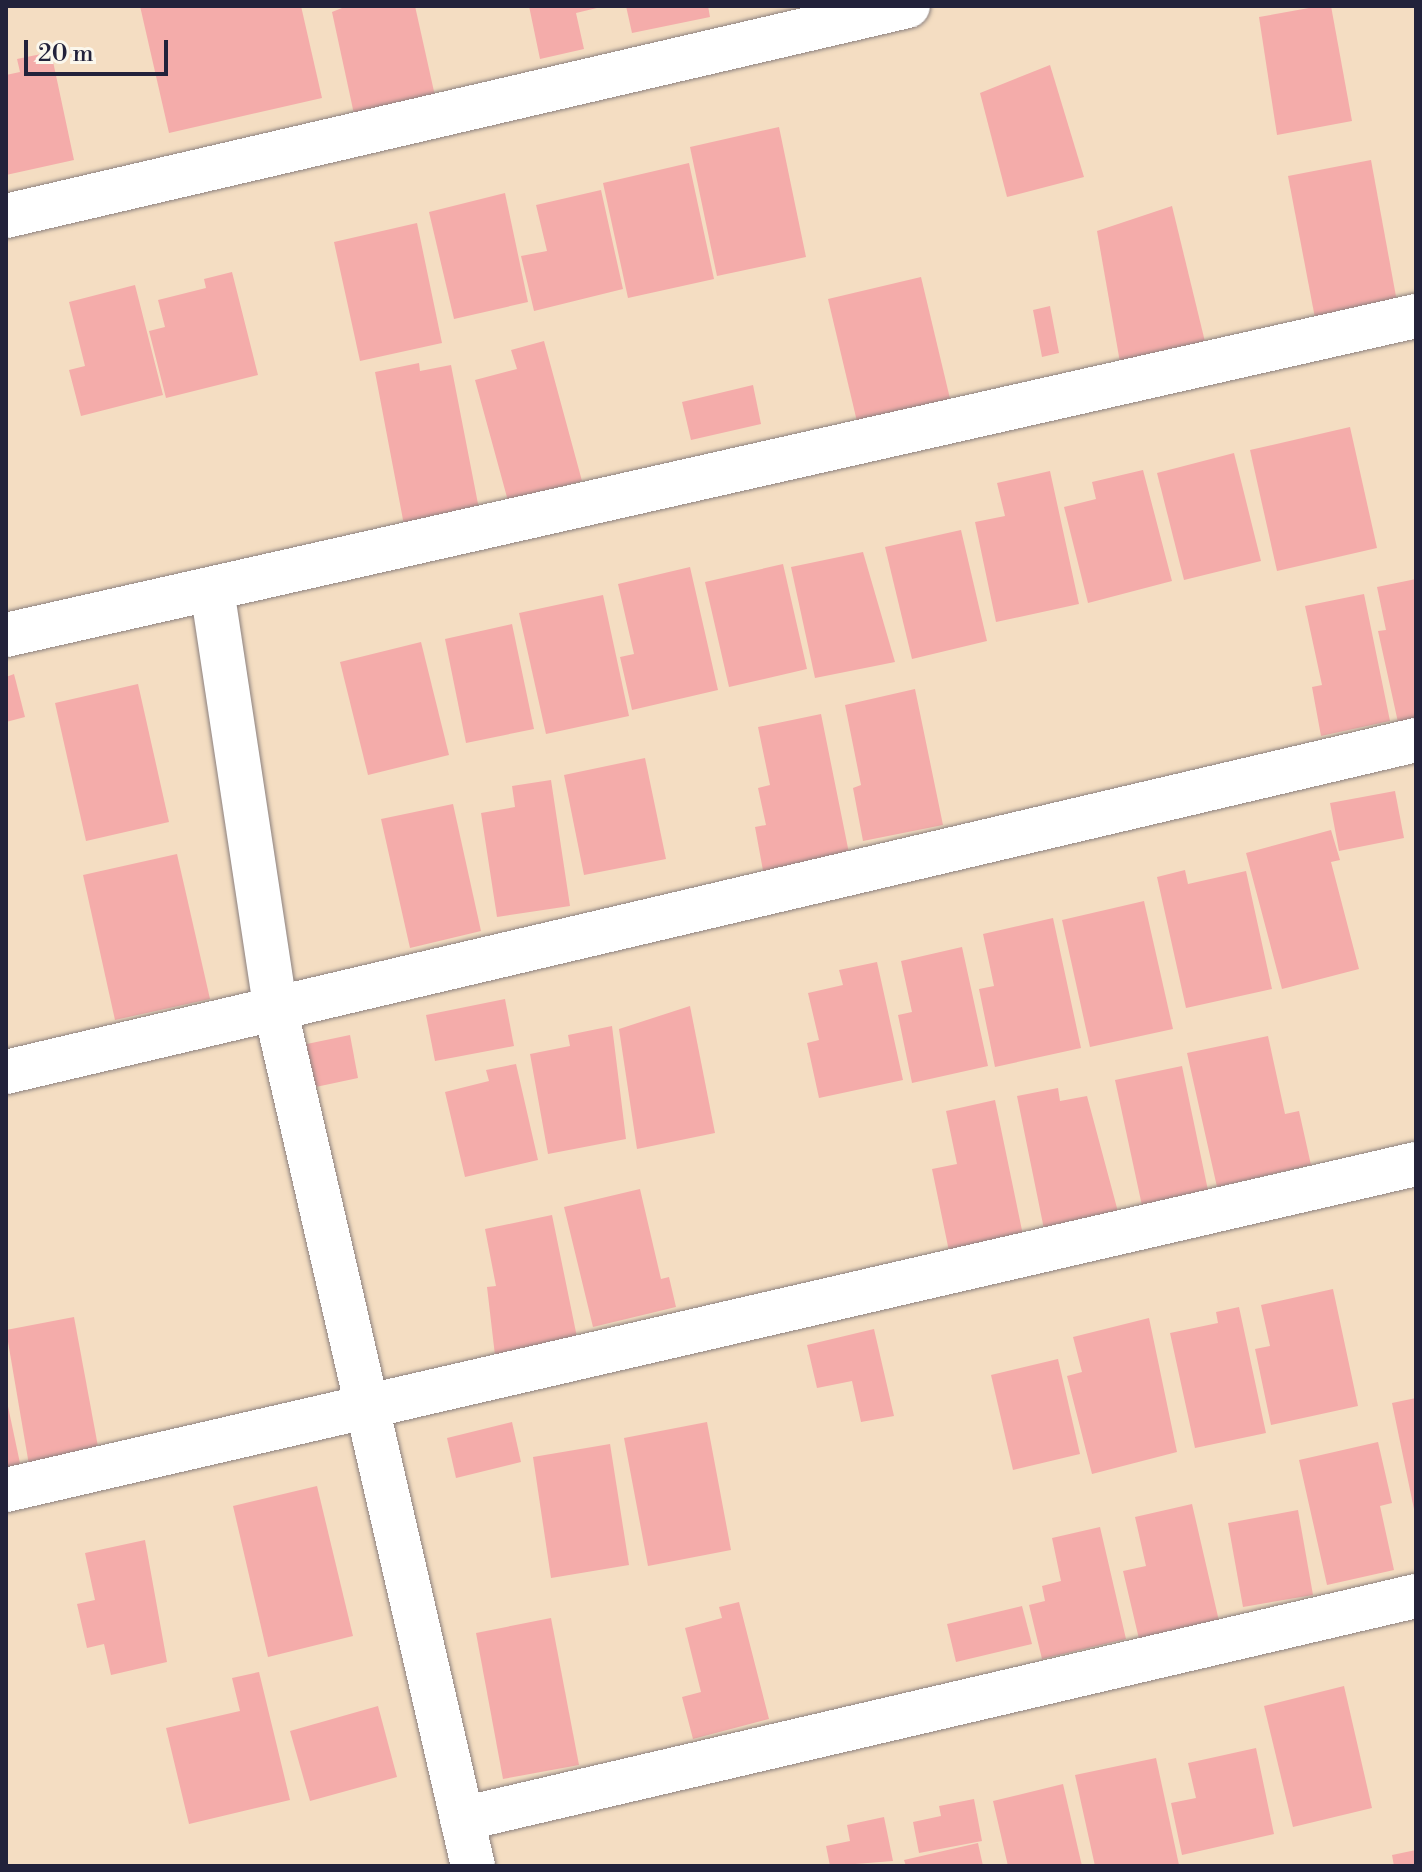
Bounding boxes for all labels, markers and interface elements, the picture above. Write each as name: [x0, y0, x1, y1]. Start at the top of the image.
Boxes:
scale bar: [28, 24, 172, 74]
text: 20 m: [38, 39, 94, 69]

